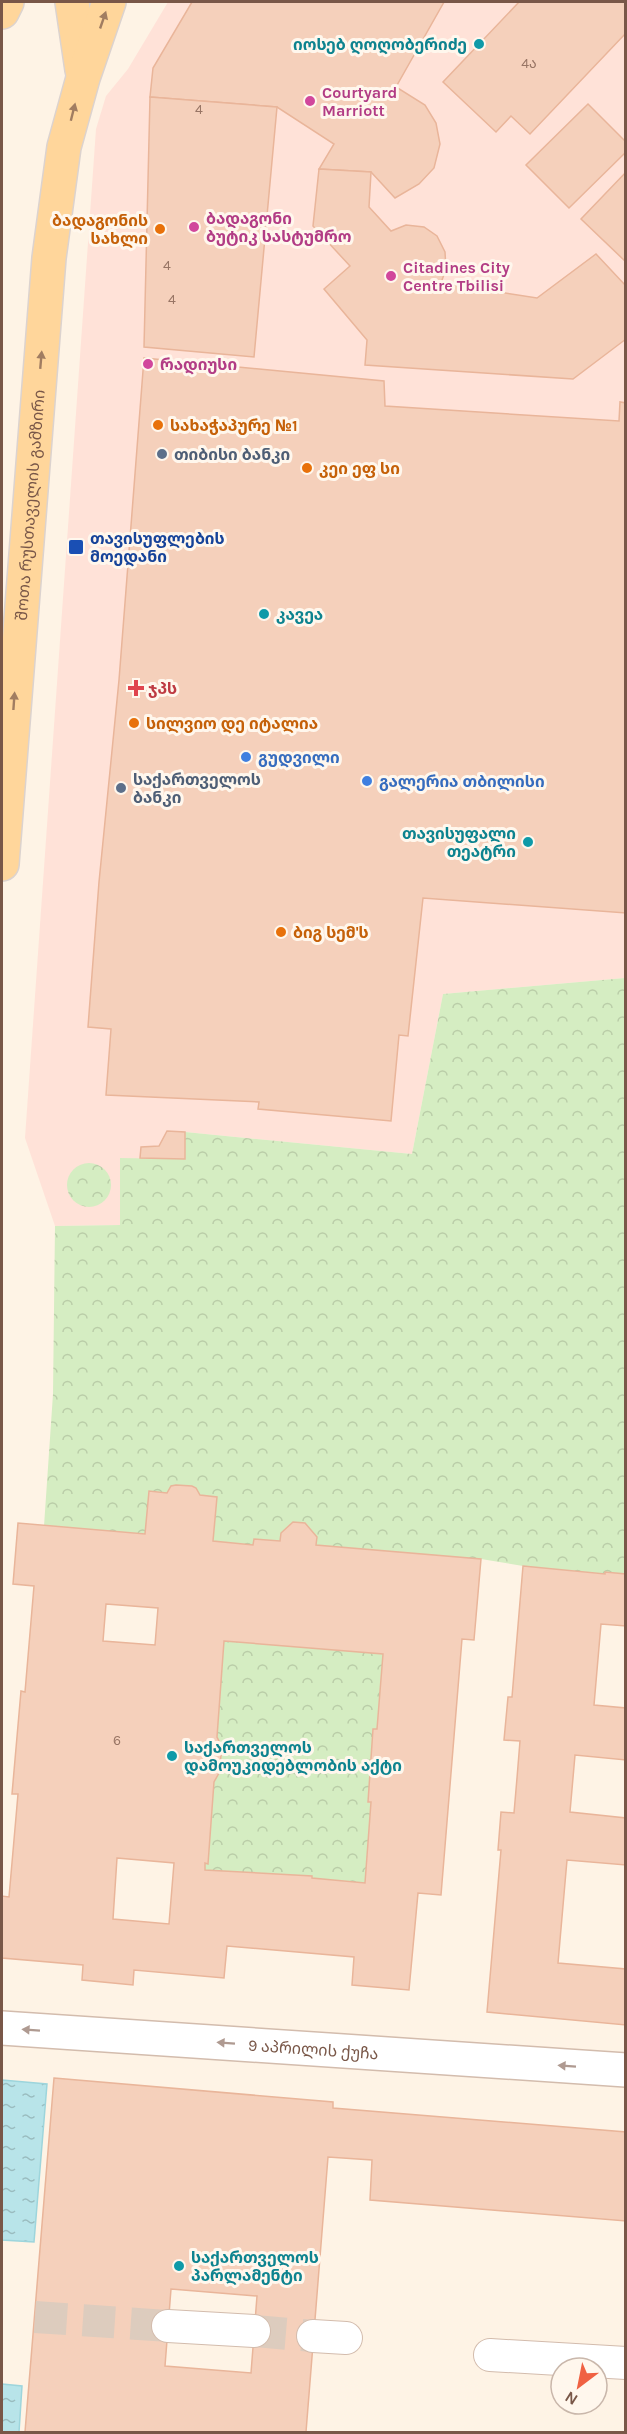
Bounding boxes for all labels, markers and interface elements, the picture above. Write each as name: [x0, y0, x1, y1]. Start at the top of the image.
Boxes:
one-way arrow: [98, 11, 108, 29]
place label: იოსებ ღოღობერიძე: [293, 35, 467, 55]
marker: იოსებ ღოღობერიძე: [472, 37, 486, 51]
house number: 4ა: [521, 55, 537, 72]
place label: Courtyard Marriott: [322, 83, 397, 120]
marker: Courtyard Marriott: [303, 94, 317, 108]
house number: 4: [195, 101, 203, 118]
one-way arrow: [69, 103, 79, 122]
place label: ბადაგონი ბუტიკ სასტუმრო: [206, 209, 351, 246]
place label: ბადაგონის სახლი: [52, 211, 148, 249]
marker: ბადაგონი ბუტიკ სასტუმრო: [187, 220, 201, 234]
marker: ბადაგონის სახლი: [153, 222, 167, 236]
house number: 4: [163, 257, 171, 274]
place label: Citadines City Centre Tbilisi: [403, 258, 510, 295]
marker: Citadines City Centre Tbilisi: [384, 269, 398, 283]
house number: 4: [168, 291, 176, 308]
one-way arrow: [36, 351, 45, 370]
place label: რადიუსი: [160, 355, 237, 375]
marker: რადიუსი: [141, 357, 155, 371]
street label: შოთა რუსთაველის გამზირი: [11, 389, 48, 621]
place label: სახაჭაპურე №1: [170, 416, 298, 435]
marker: სახაჭაპურე №1: [151, 418, 165, 432]
place label: თიბისი ბანკი: [174, 445, 290, 464]
marker: თიბისი ბანკი: [155, 447, 169, 461]
place label: კეი ეფ სი: [319, 459, 400, 478]
marker: კეი ეფ სი: [300, 461, 314, 475]
place label: თავისუფლების მოედანი: [90, 529, 225, 567]
marker: თავისუფლების მოედანი: [67, 538, 85, 556]
place label: კავეა: [276, 605, 323, 624]
marker: კავეა: [257, 607, 271, 621]
place label: ჯპს: [148, 679, 177, 698]
marker: ჯპს: [129, 681, 143, 695]
one-way arrow: [9, 692, 19, 711]
place label: სილვიო დე იტალია: [146, 714, 318, 734]
marker: სილვიო დე იტალია: [127, 716, 141, 730]
place label: გუდვილი: [258, 748, 340, 768]
marker: გუდვილი: [239, 750, 253, 764]
place label: საქართველოს ბანკი: [133, 770, 261, 807]
place label: გალერია თბილისი: [379, 772, 545, 792]
marker: გალერია თბილისი: [360, 774, 374, 788]
marker: საქართველოს ბანკი: [114, 781, 128, 795]
place label: თავისუფალი თეატრი: [402, 824, 516, 861]
marker: თავისუფალი თეატრი: [521, 835, 535, 849]
place label: ბიგ სემ'ს: [293, 923, 369, 942]
marker: ბიგ სემ'ს: [274, 925, 288, 939]
house number: 6: [113, 1732, 121, 1749]
place label: საქართველოს დამოუკიდებლობის აქტი: [184, 1738, 402, 1776]
marker: საქართველოს დამოუკიდებლობის აქტი: [165, 1749, 179, 1763]
one-way arrow: [22, 2025, 41, 2034]
street label: 9 აპრილის ქუჩა: [247, 2035, 379, 2063]
one-way arrow: [216, 2038, 235, 2048]
one-way arrow: [558, 2061, 577, 2071]
place label: საქართველოს პარლამენტი: [191, 2248, 319, 2286]
marker: საქართველოს პარლამენტი: [172, 2259, 186, 2273]
north arrow: [549, 2356, 609, 2416]
text: N: [561, 2387, 581, 2409]

